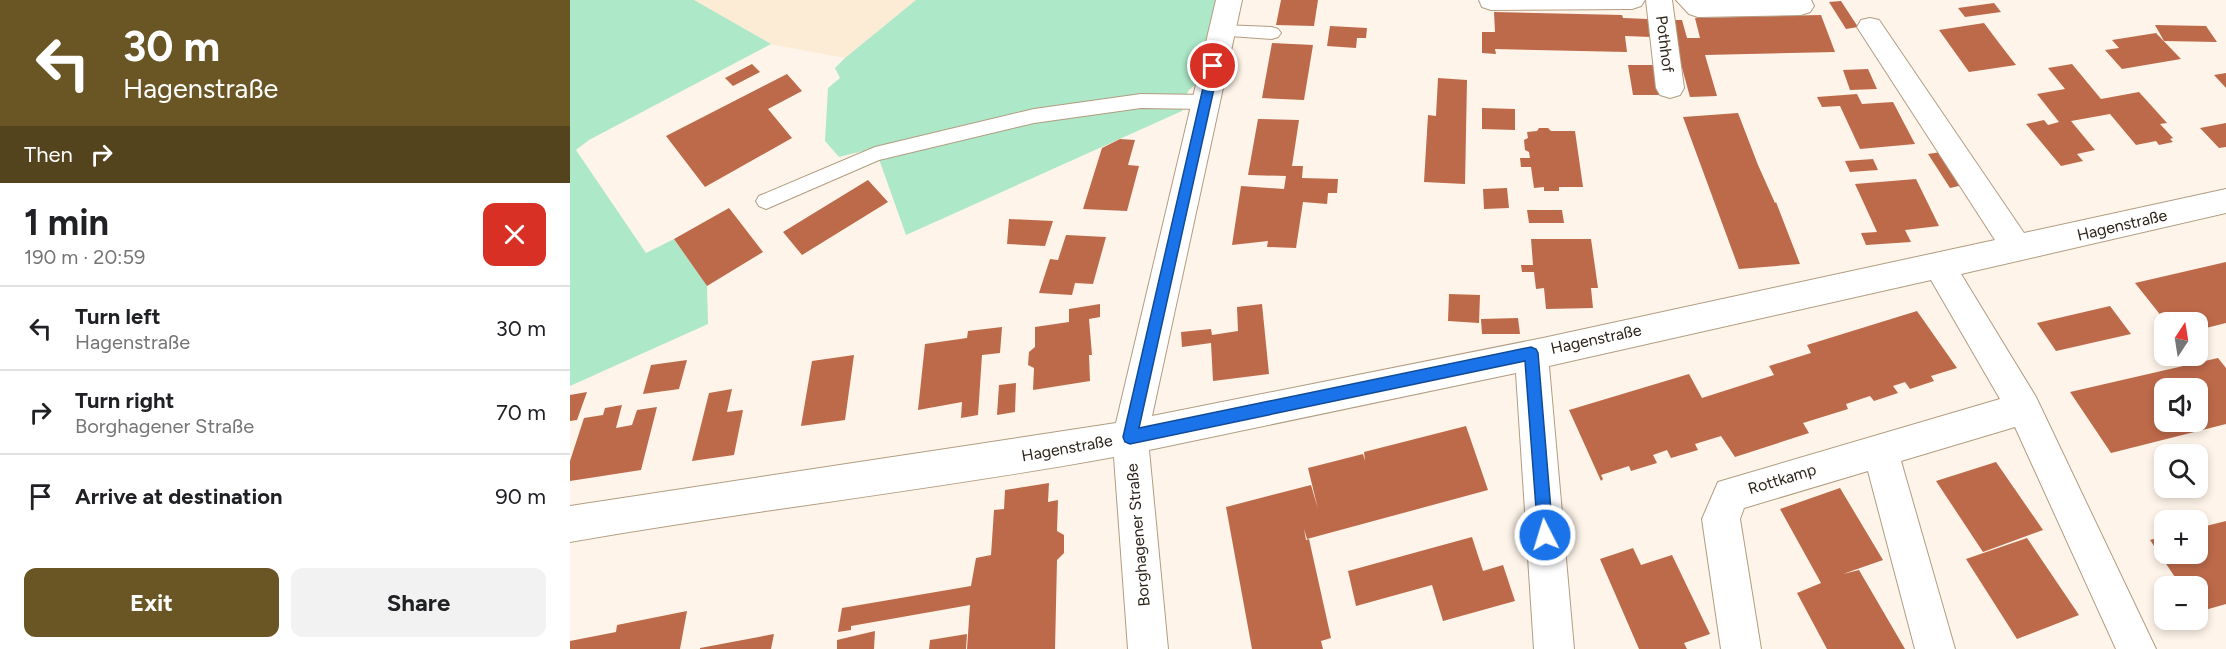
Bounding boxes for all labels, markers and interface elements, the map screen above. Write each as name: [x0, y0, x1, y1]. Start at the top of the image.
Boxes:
street label: Pothhof: [1652, 14, 1678, 74]
text: 30 m: [123, 21, 220, 72]
icon: left: [24, 24, 102, 102]
pin: [1187, 40, 1238, 91]
icon: arrive: [1196, 49, 1229, 82]
text: Hagenstraße: [123, 72, 278, 105]
icon: right: [85, 138, 118, 171]
text: Then: [24, 141, 73, 168]
text: 1 min: [24, 201, 109, 244]
button: close: [483, 203, 546, 266]
street label: Hagenstraße: [2075, 205, 2169, 245]
text: 190 m · 20:59: [24, 245, 145, 269]
text: Turn left: [75, 303, 161, 330]
icon: left: [24, 312, 57, 345]
north arrow: [2154, 312, 2208, 366]
map controls: [2154, 312, 2208, 630]
text: 30 m: [496, 315, 546, 342]
street label: Hagenstraße: [1549, 320, 1643, 358]
text: Hagenstraße: [75, 330, 190, 354]
button: sound: [2154, 378, 2208, 432]
text: Turn right: [75, 387, 174, 414]
icon: right: [24, 396, 57, 429]
text: 70 m: [496, 399, 546, 426]
text: Borghagener Straße: [75, 414, 254, 438]
street label: Hagenstraße: [1020, 431, 1114, 465]
button: search: [2154, 444, 2208, 498]
street label: Rottkamp: [1746, 460, 1818, 498]
street label: Borghagener Straße: [1122, 463, 1154, 607]
icon: arrive: [24, 480, 57, 513]
text: Arrive at destination: [75, 483, 283, 510]
text: 90 m: [495, 483, 546, 510]
position arrow: [1513, 503, 1577, 567]
button: +: [2154, 510, 2208, 564]
button: Exit: [24, 568, 279, 637]
button: Share: [291, 568, 546, 637]
button: −: [2154, 576, 2208, 630]

